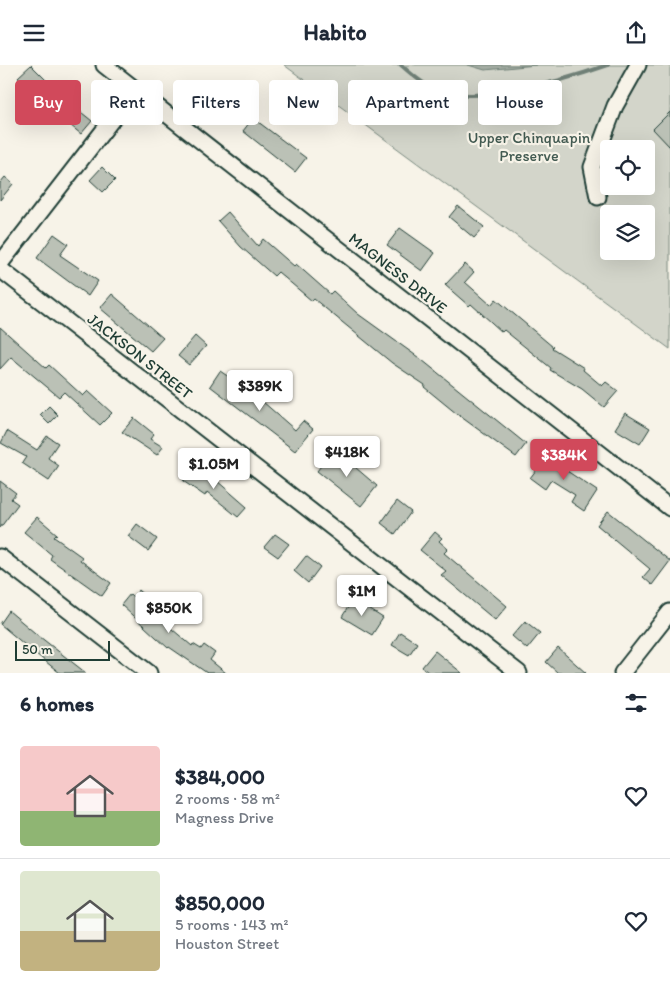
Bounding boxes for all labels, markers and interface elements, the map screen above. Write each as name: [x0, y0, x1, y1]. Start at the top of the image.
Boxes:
icon: menu: [20, 19, 48, 47]
text: Habito: [303, 19, 367, 46]
icon: share: [622, 19, 650, 47]
chip: Buy: [15, 80, 81, 125]
chip: Rent: [91, 80, 163, 125]
chip: Filters: [173, 80, 259, 125]
chip: New: [269, 80, 338, 125]
chip: Apartment: [348, 80, 468, 125]
chip: House: [478, 80, 562, 125]
park label: Upper Chinquapin Preserve: [468, 128, 591, 165]
map controls: [600, 140, 655, 260]
button: locate: [600, 140, 655, 195]
button: layers: [600, 205, 655, 260]
street label: MAGNESS DRIVE: [345, 229, 451, 317]
street label: JACKSON STREET: [84, 309, 196, 403]
pin: $389K: [225, 369, 295, 412]
text: $389K: [238, 376, 282, 395]
pin: $418K: [312, 435, 382, 478]
pin: $384K: [529, 439, 599, 481]
text: $418K: [325, 442, 369, 461]
text: $384K: [541, 445, 587, 464]
pin: $1.05M: [173, 447, 255, 490]
text: $1.05M: [189, 454, 239, 473]
pin: $1M: [338, 575, 386, 617]
text: $1M: [348, 581, 376, 600]
pin: $850K: [134, 591, 204, 634]
text: $850K: [146, 598, 192, 617]
scale bar: [15, 638, 110, 661]
text: 50 m: [22, 641, 53, 658]
icon: filters: [622, 689, 650, 717]
text: 6 homes: [20, 691, 94, 716]
text: $384,000: [175, 764, 265, 789]
icon: home: [60, 766, 120, 826]
icon: heart: [622, 782, 650, 810]
text: 2 rooms · 58 m²: [175, 789, 280, 808]
text: Magness Drive: [175, 808, 274, 827]
text: $850,000: [175, 890, 265, 915]
icon: home: [60, 891, 120, 951]
icon: heart: [622, 907, 650, 935]
text: 5 rooms · 143 m²: [175, 915, 289, 934]
text: Houston Street: [175, 934, 279, 953]

